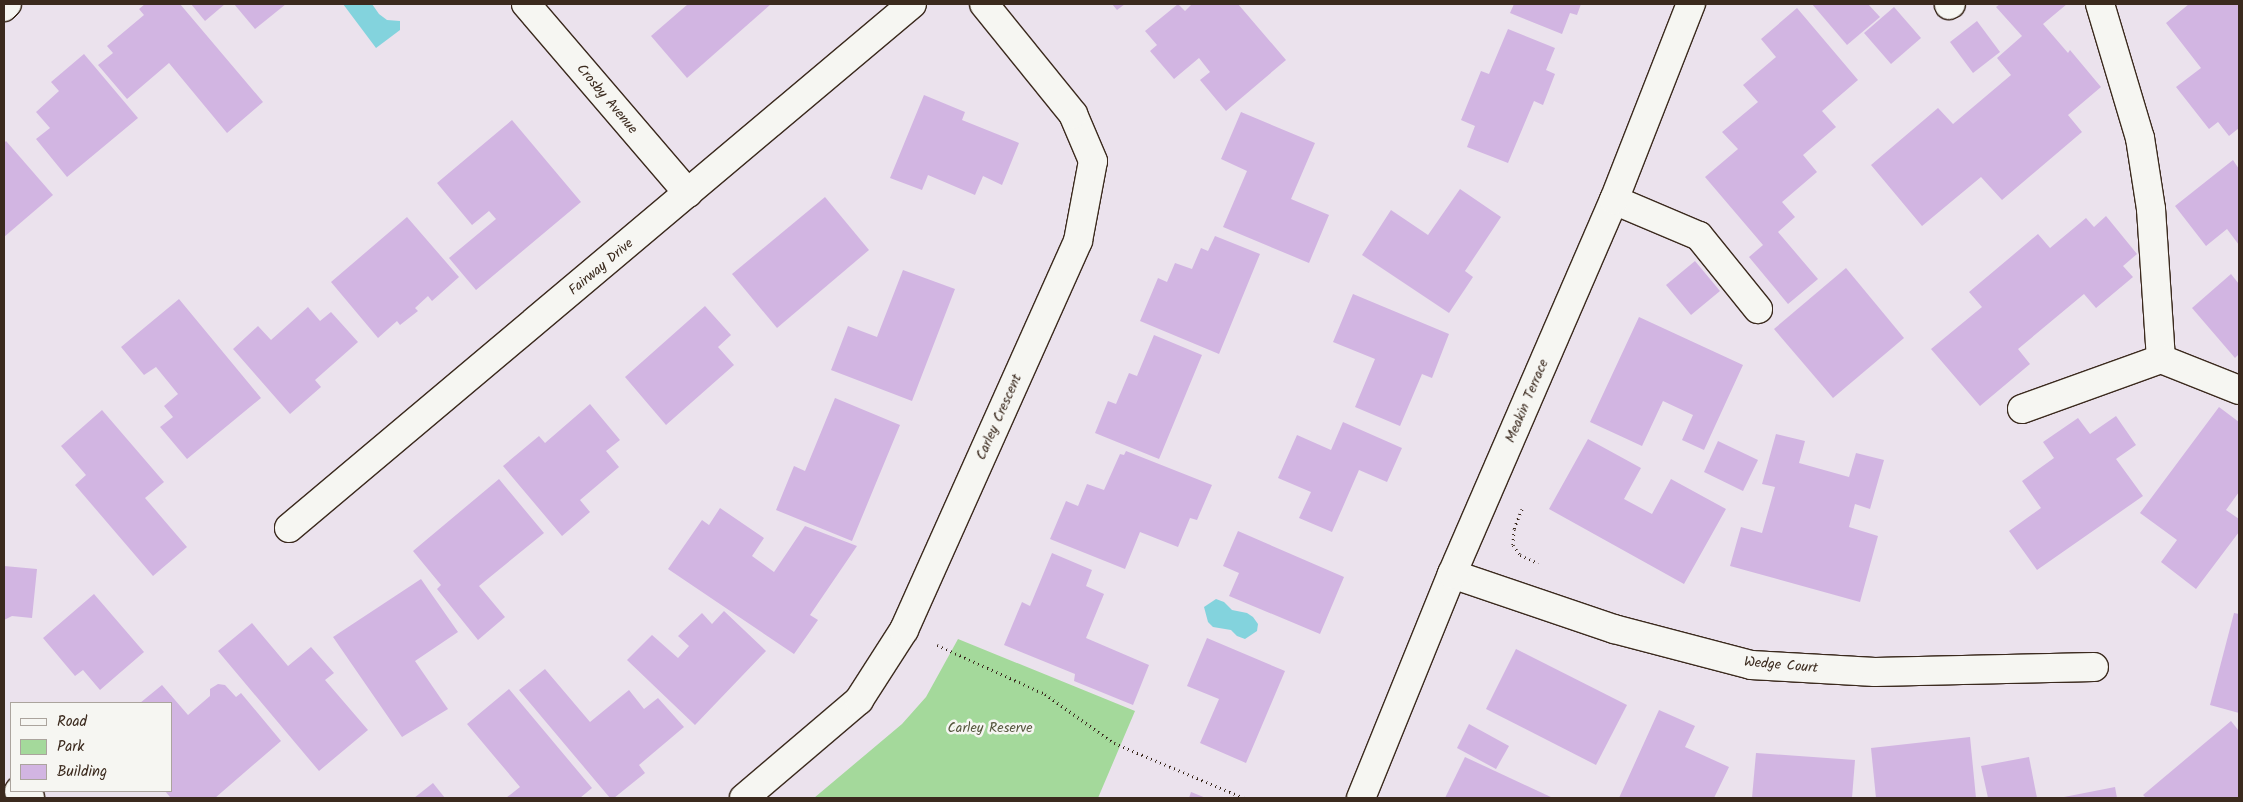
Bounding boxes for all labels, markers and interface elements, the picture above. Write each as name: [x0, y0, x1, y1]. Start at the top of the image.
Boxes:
street label: Crosby Avenue: [573, 61, 641, 137]
street label: Fairway Drive: [565, 235, 637, 299]
street label: Meakin Terrace: [1502, 357, 1552, 445]
street label: Carley Crescent: [973, 371, 1025, 463]
street label: Wedge Court: [1743, 653, 1819, 677]
legend: [10, 702, 172, 792]
text: Road: [57, 710, 87, 734]
park label: Carley Reserve: [947, 720, 1033, 736]
text: Park: [57, 735, 84, 759]
text: Building: [57, 760, 107, 784]

